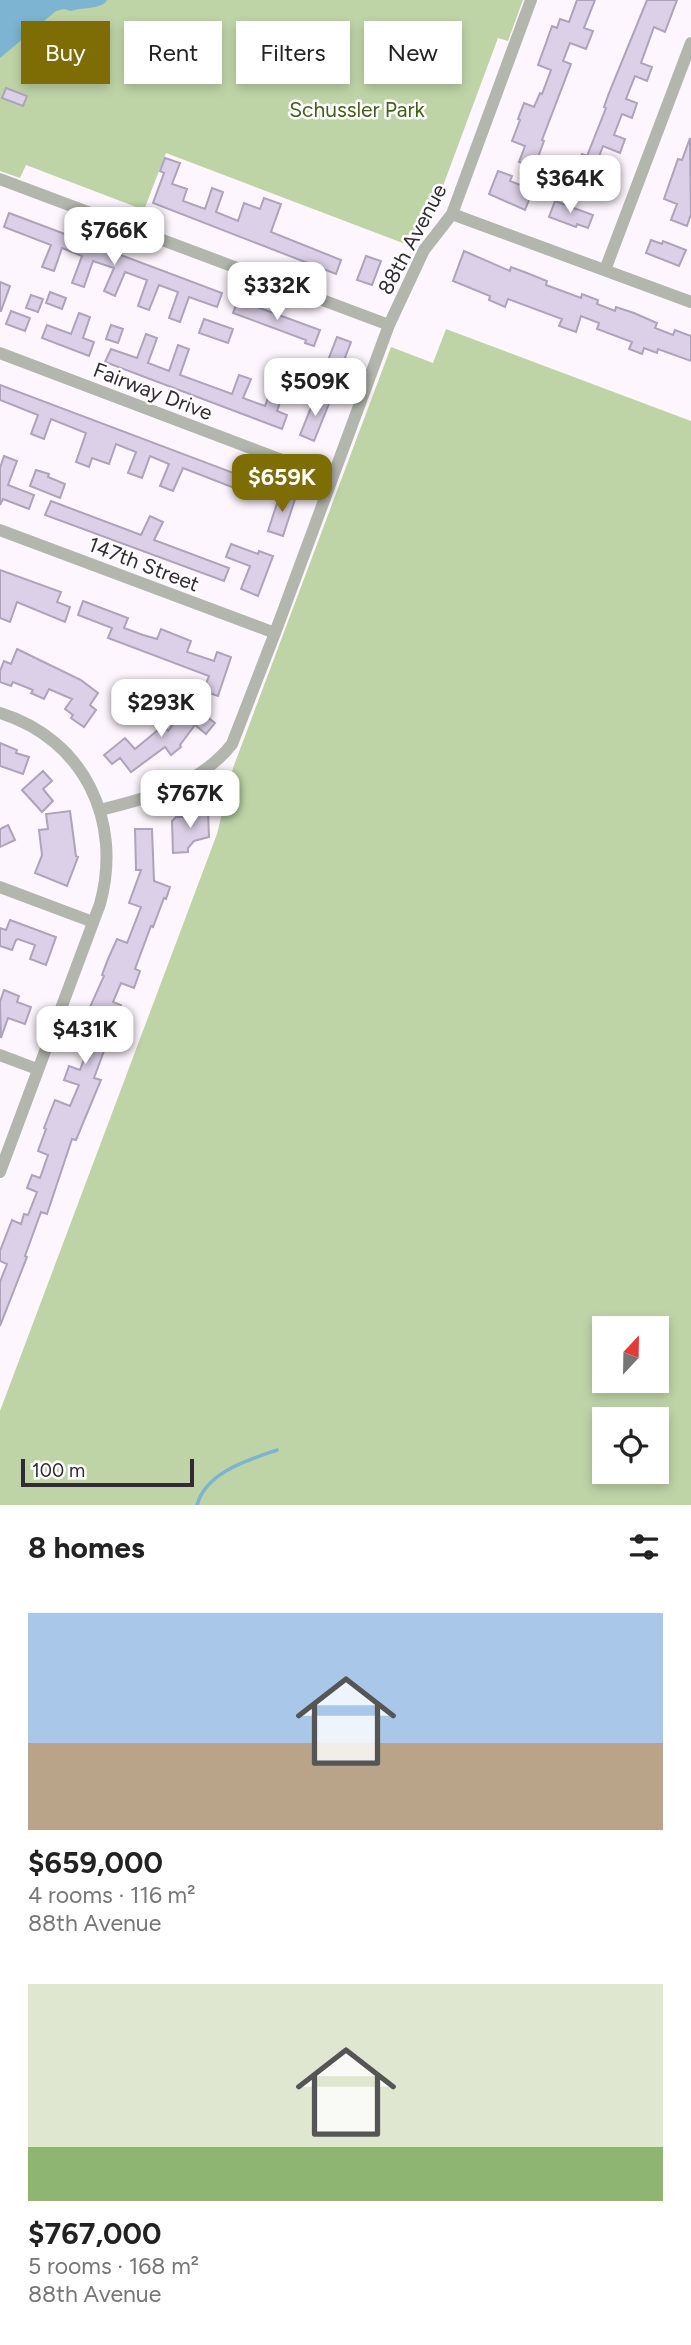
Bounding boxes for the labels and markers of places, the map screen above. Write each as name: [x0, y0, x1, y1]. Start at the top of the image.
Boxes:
pin: $364K: [521, 156, 619, 215]
pin: $766K: [65, 208, 163, 267]
pin: $332K: [228, 262, 326, 322]
pin: $509K: [266, 358, 364, 418]
pin: $659K: [233, 454, 331, 514]
pin: $293K: [112, 680, 210, 739]
pin: $767K: [141, 770, 239, 830]
pin: $431K: [36, 1006, 134, 1066]

